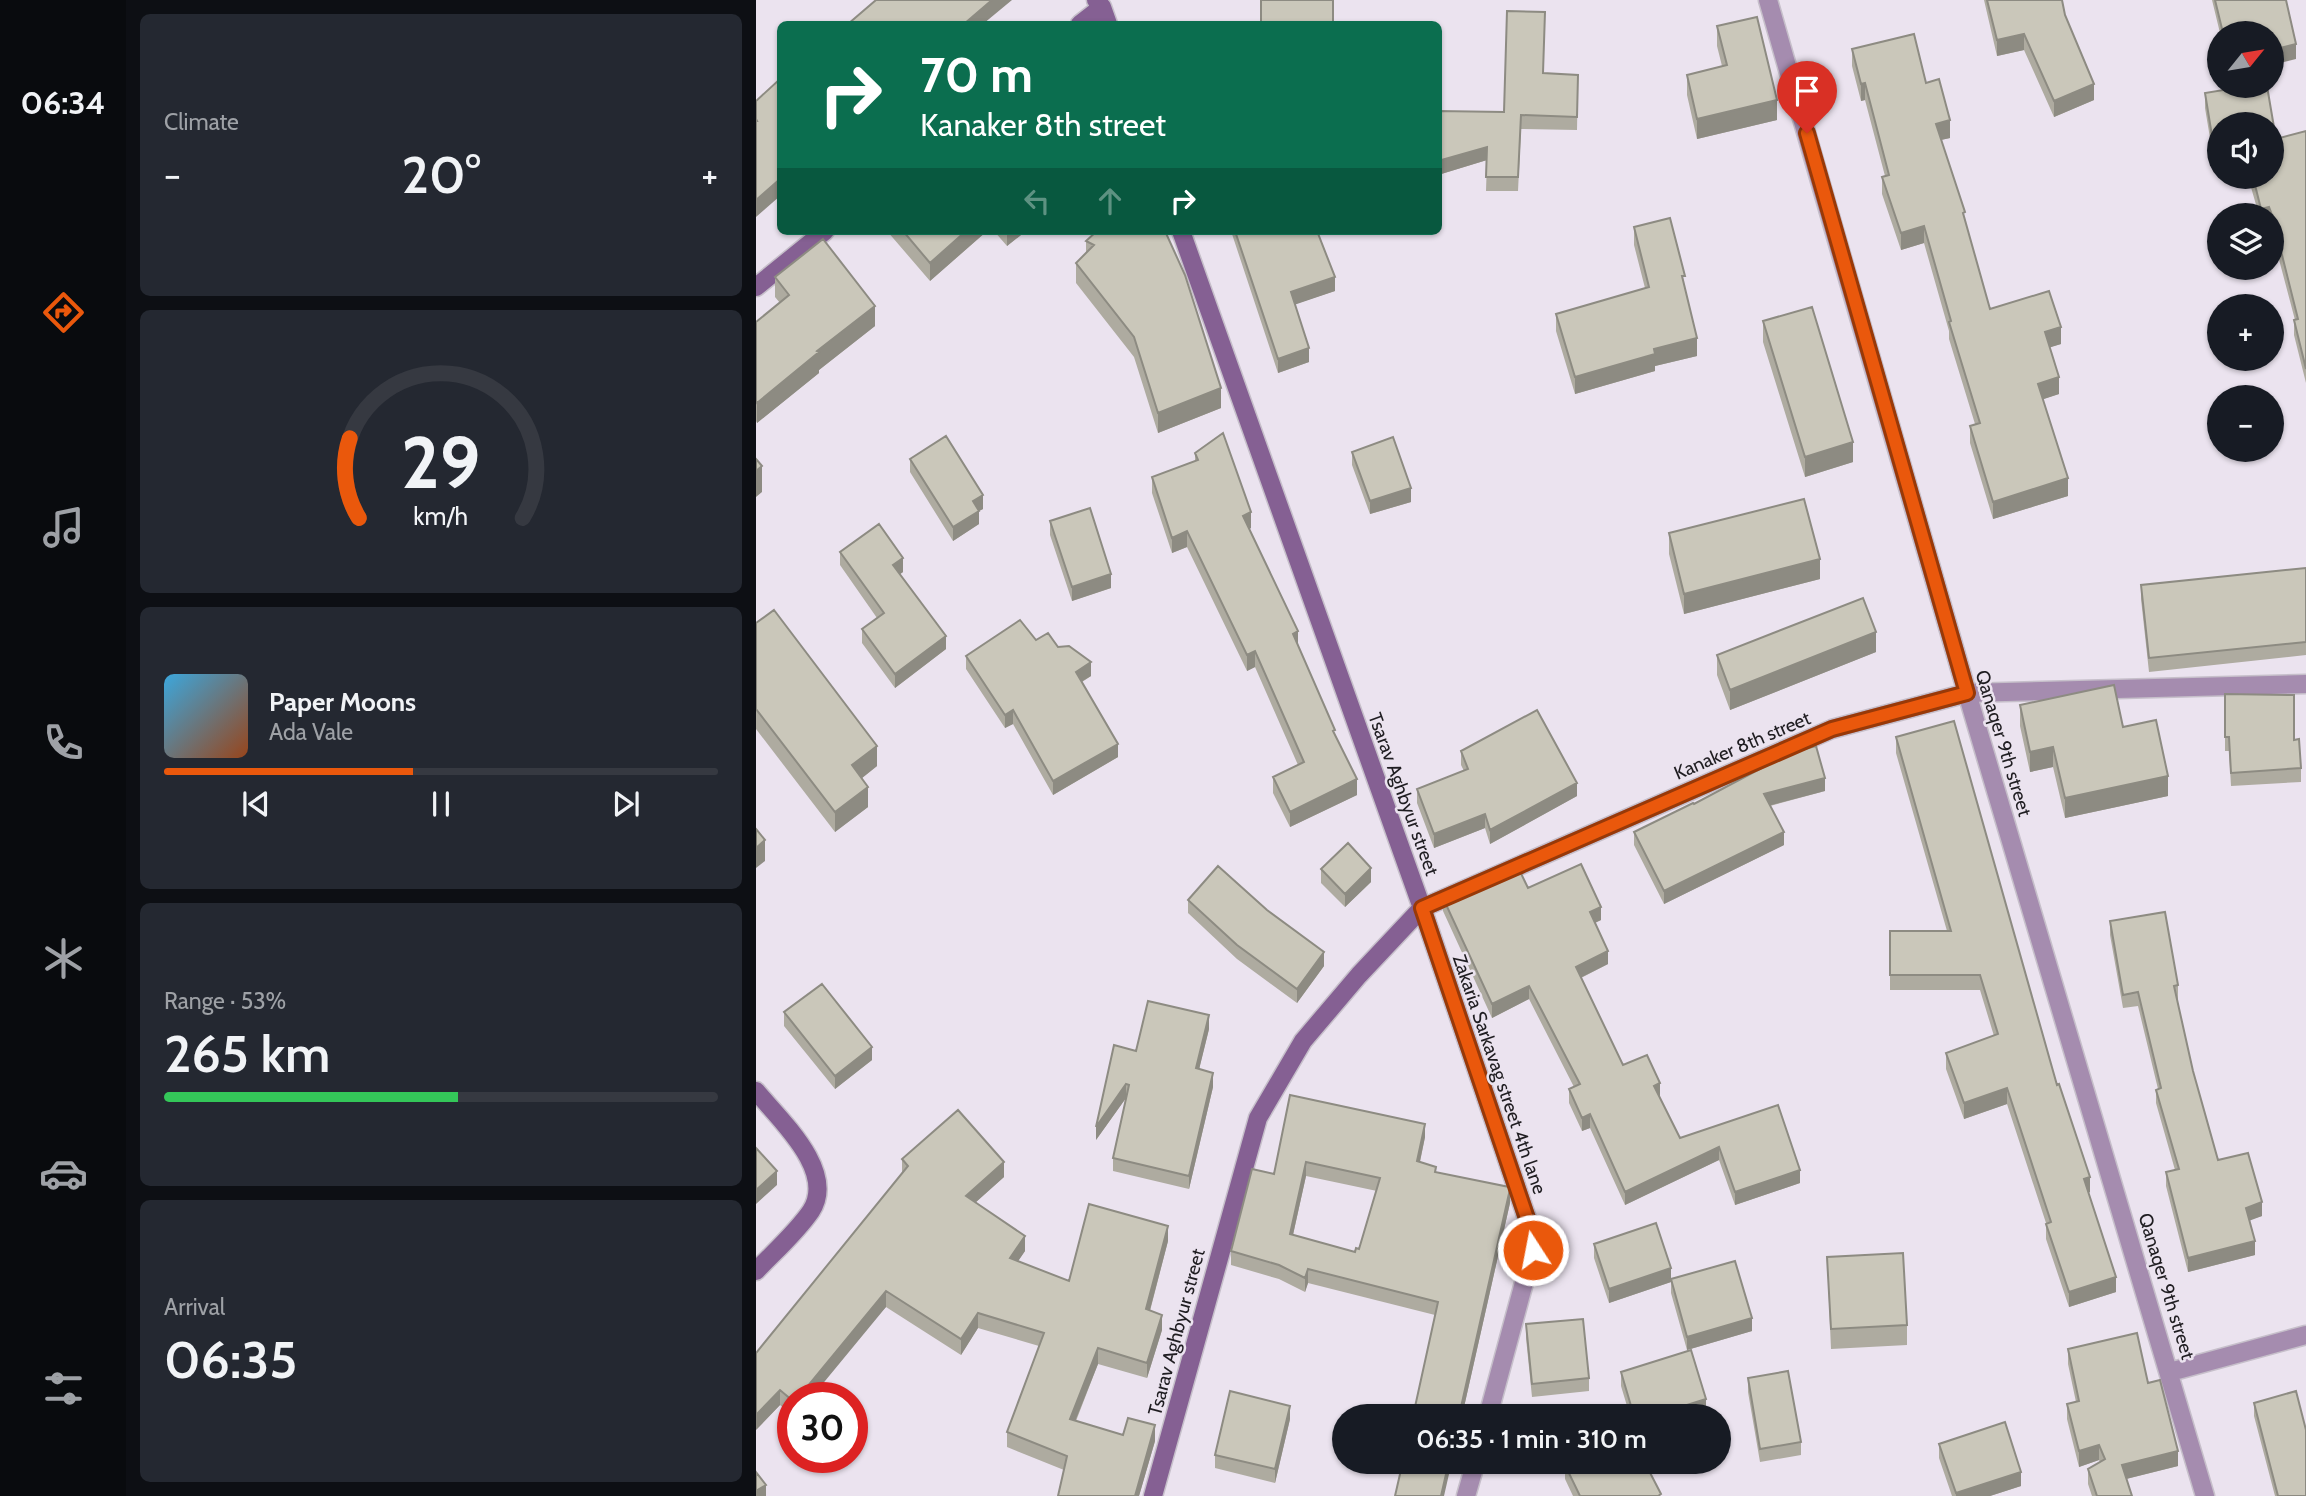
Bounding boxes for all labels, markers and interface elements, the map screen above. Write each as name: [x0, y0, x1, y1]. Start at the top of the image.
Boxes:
north arrow: [2207, 21, 2284, 98]
map controls: [2207, 21, 2284, 462]
text: 70 m: [920, 45, 1033, 104]
icon: right: [805, 49, 896, 140]
pin: [1777, 61, 1837, 133]
icon: arrive: [1788, 72, 1826, 110]
text: 06:34: [21, 83, 105, 122]
text: Kanaker 8th street: [920, 105, 1166, 144]
text: Climate: [164, 108, 239, 136]
button: sound: [2207, 112, 2284, 189]
text: 20°: [401, 143, 481, 206]
text: −: [164, 151, 181, 198]
text: +: [701, 151, 718, 198]
icon: left: [1018, 182, 1056, 220]
icon: ahead: [1091, 182, 1129, 220]
icon: right: [1164, 182, 1202, 220]
button: layers: [2207, 203, 2284, 280]
icon: directions: [39, 288, 88, 337]
button: +: [2207, 294, 2284, 371]
button: −: [2207, 385, 2284, 462]
text: 29: [401, 418, 481, 506]
text: km/h: [414, 500, 468, 530]
icon: music: [39, 503, 88, 552]
street label: Qanaqer 9th street: [1970, 667, 2037, 820]
text: Paper Moons: [269, 686, 416, 718]
street label: Kanaker 8th street: [1670, 706, 1814, 785]
street label: Tsarav Aghbyur street: [1363, 710, 1444, 879]
icon: phone: [39, 718, 88, 767]
text: Ada Vale: [269, 718, 353, 746]
icon: previous: [237, 785, 275, 823]
icon: pause: [422, 785, 460, 823]
icon: next: [607, 785, 645, 823]
icon: climate: [39, 934, 88, 983]
street label: Zakaria Sarkavag street 4th lane: [1448, 951, 1551, 1197]
text: Range · 53%: [164, 987, 286, 1015]
text: 265 km: [164, 1022, 330, 1085]
icon: car: [39, 1149, 88, 1198]
street label: Qanaqer 9th street: [2133, 1210, 2200, 1363]
position arrow: [1496, 1213, 1570, 1287]
street label: Tsarav Aghbyur street: [1143, 1246, 1210, 1418]
text: Arrival: [164, 1293, 225, 1321]
text: 06:35: [164, 1328, 297, 1391]
icon: filters: [39, 1364, 88, 1413]
speed limit sign: 30: [777, 1382, 868, 1473]
text: 06:35 · 1 min · 310 m: [1416, 1423, 1647, 1455]

